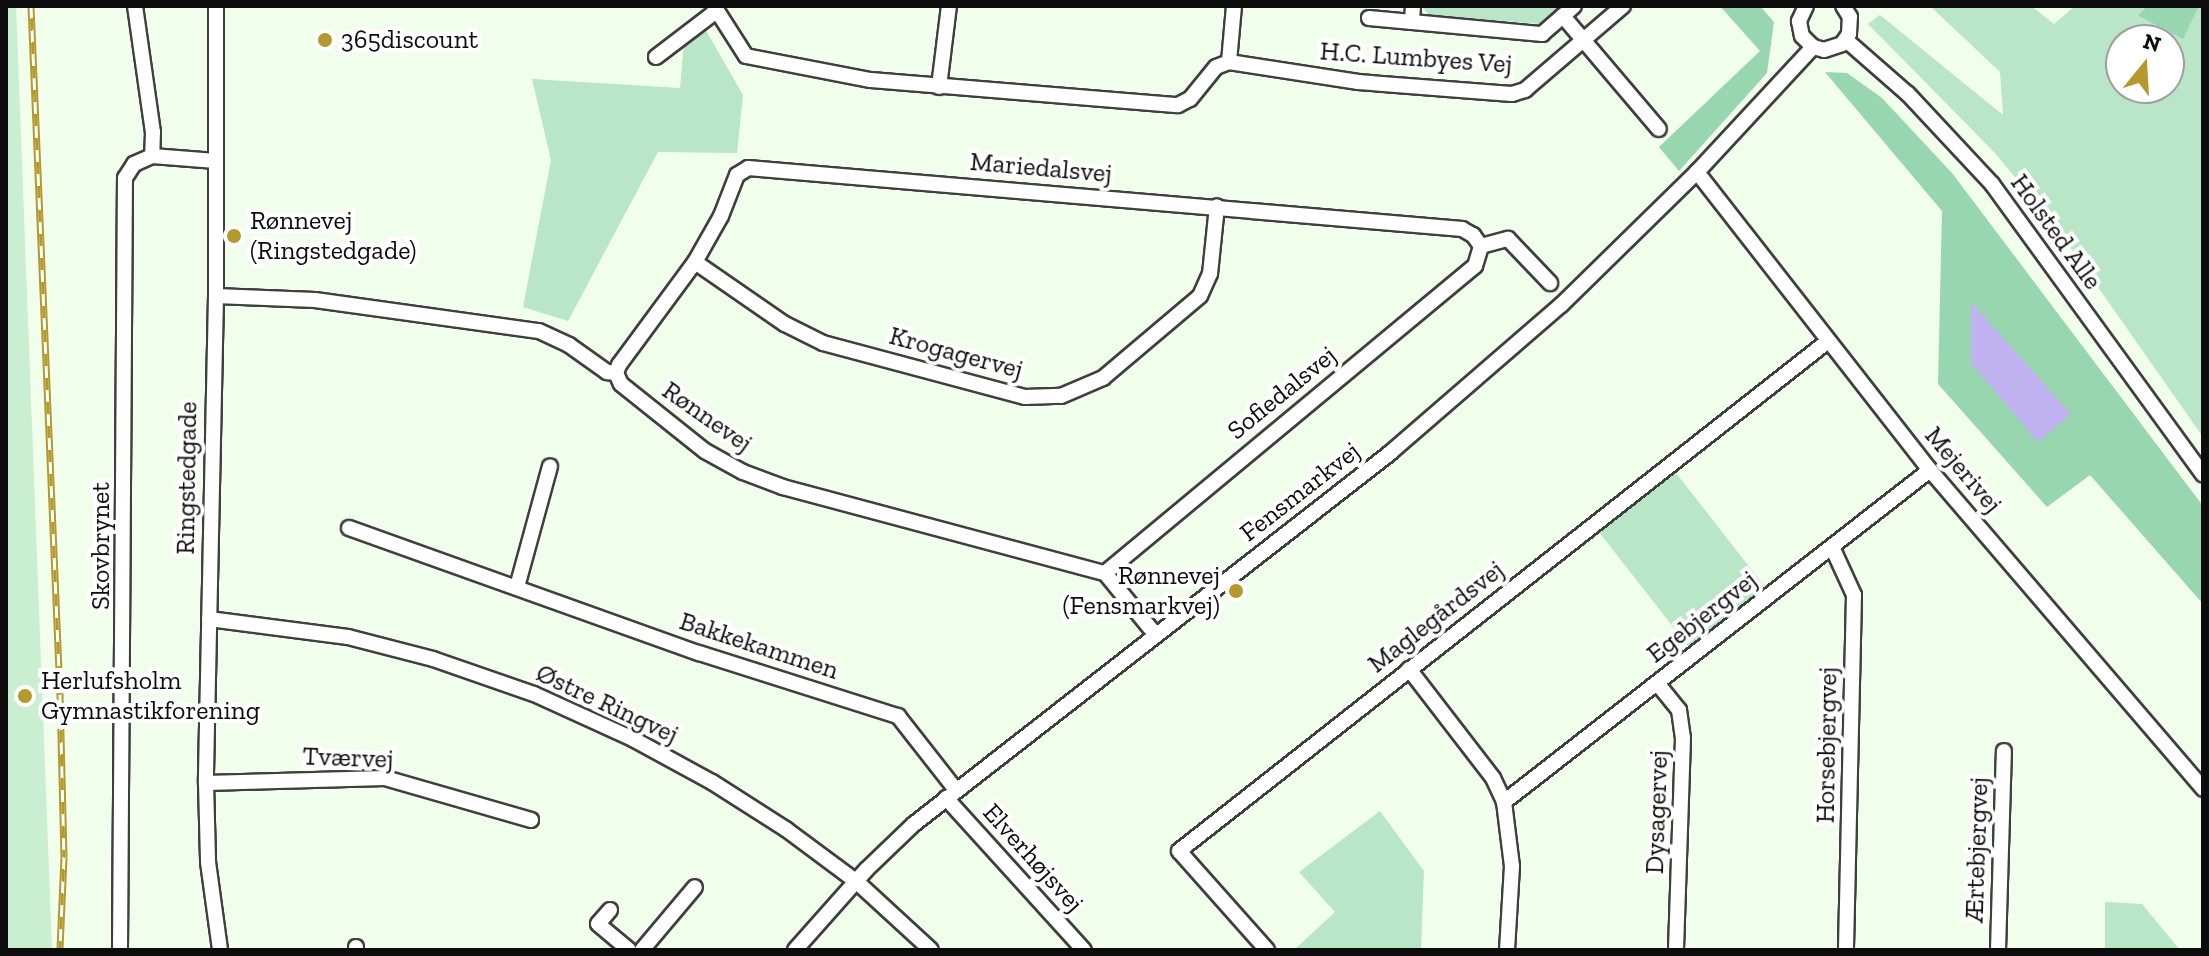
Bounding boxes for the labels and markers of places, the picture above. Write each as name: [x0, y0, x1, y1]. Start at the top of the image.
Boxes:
place label: 365discount: [341, 24, 478, 56]
marker: 365discount: [316, 31, 334, 49]
place label: Rønnevej (Ringstedgade): [250, 205, 416, 266]
marker: Rønnevej (Ringstedgade): [225, 227, 243, 245]
place label: Rønnevej (Fensmarkvej): [1062, 560, 1220, 622]
marker: Rønnevej (Fensmarkvej): [1227, 582, 1245, 600]
place label: Herlufsholm Gymnastikforening: [41, 665, 260, 726]
marker: Herlufsholm Gymnastikforening: [16, 687, 34, 705]

